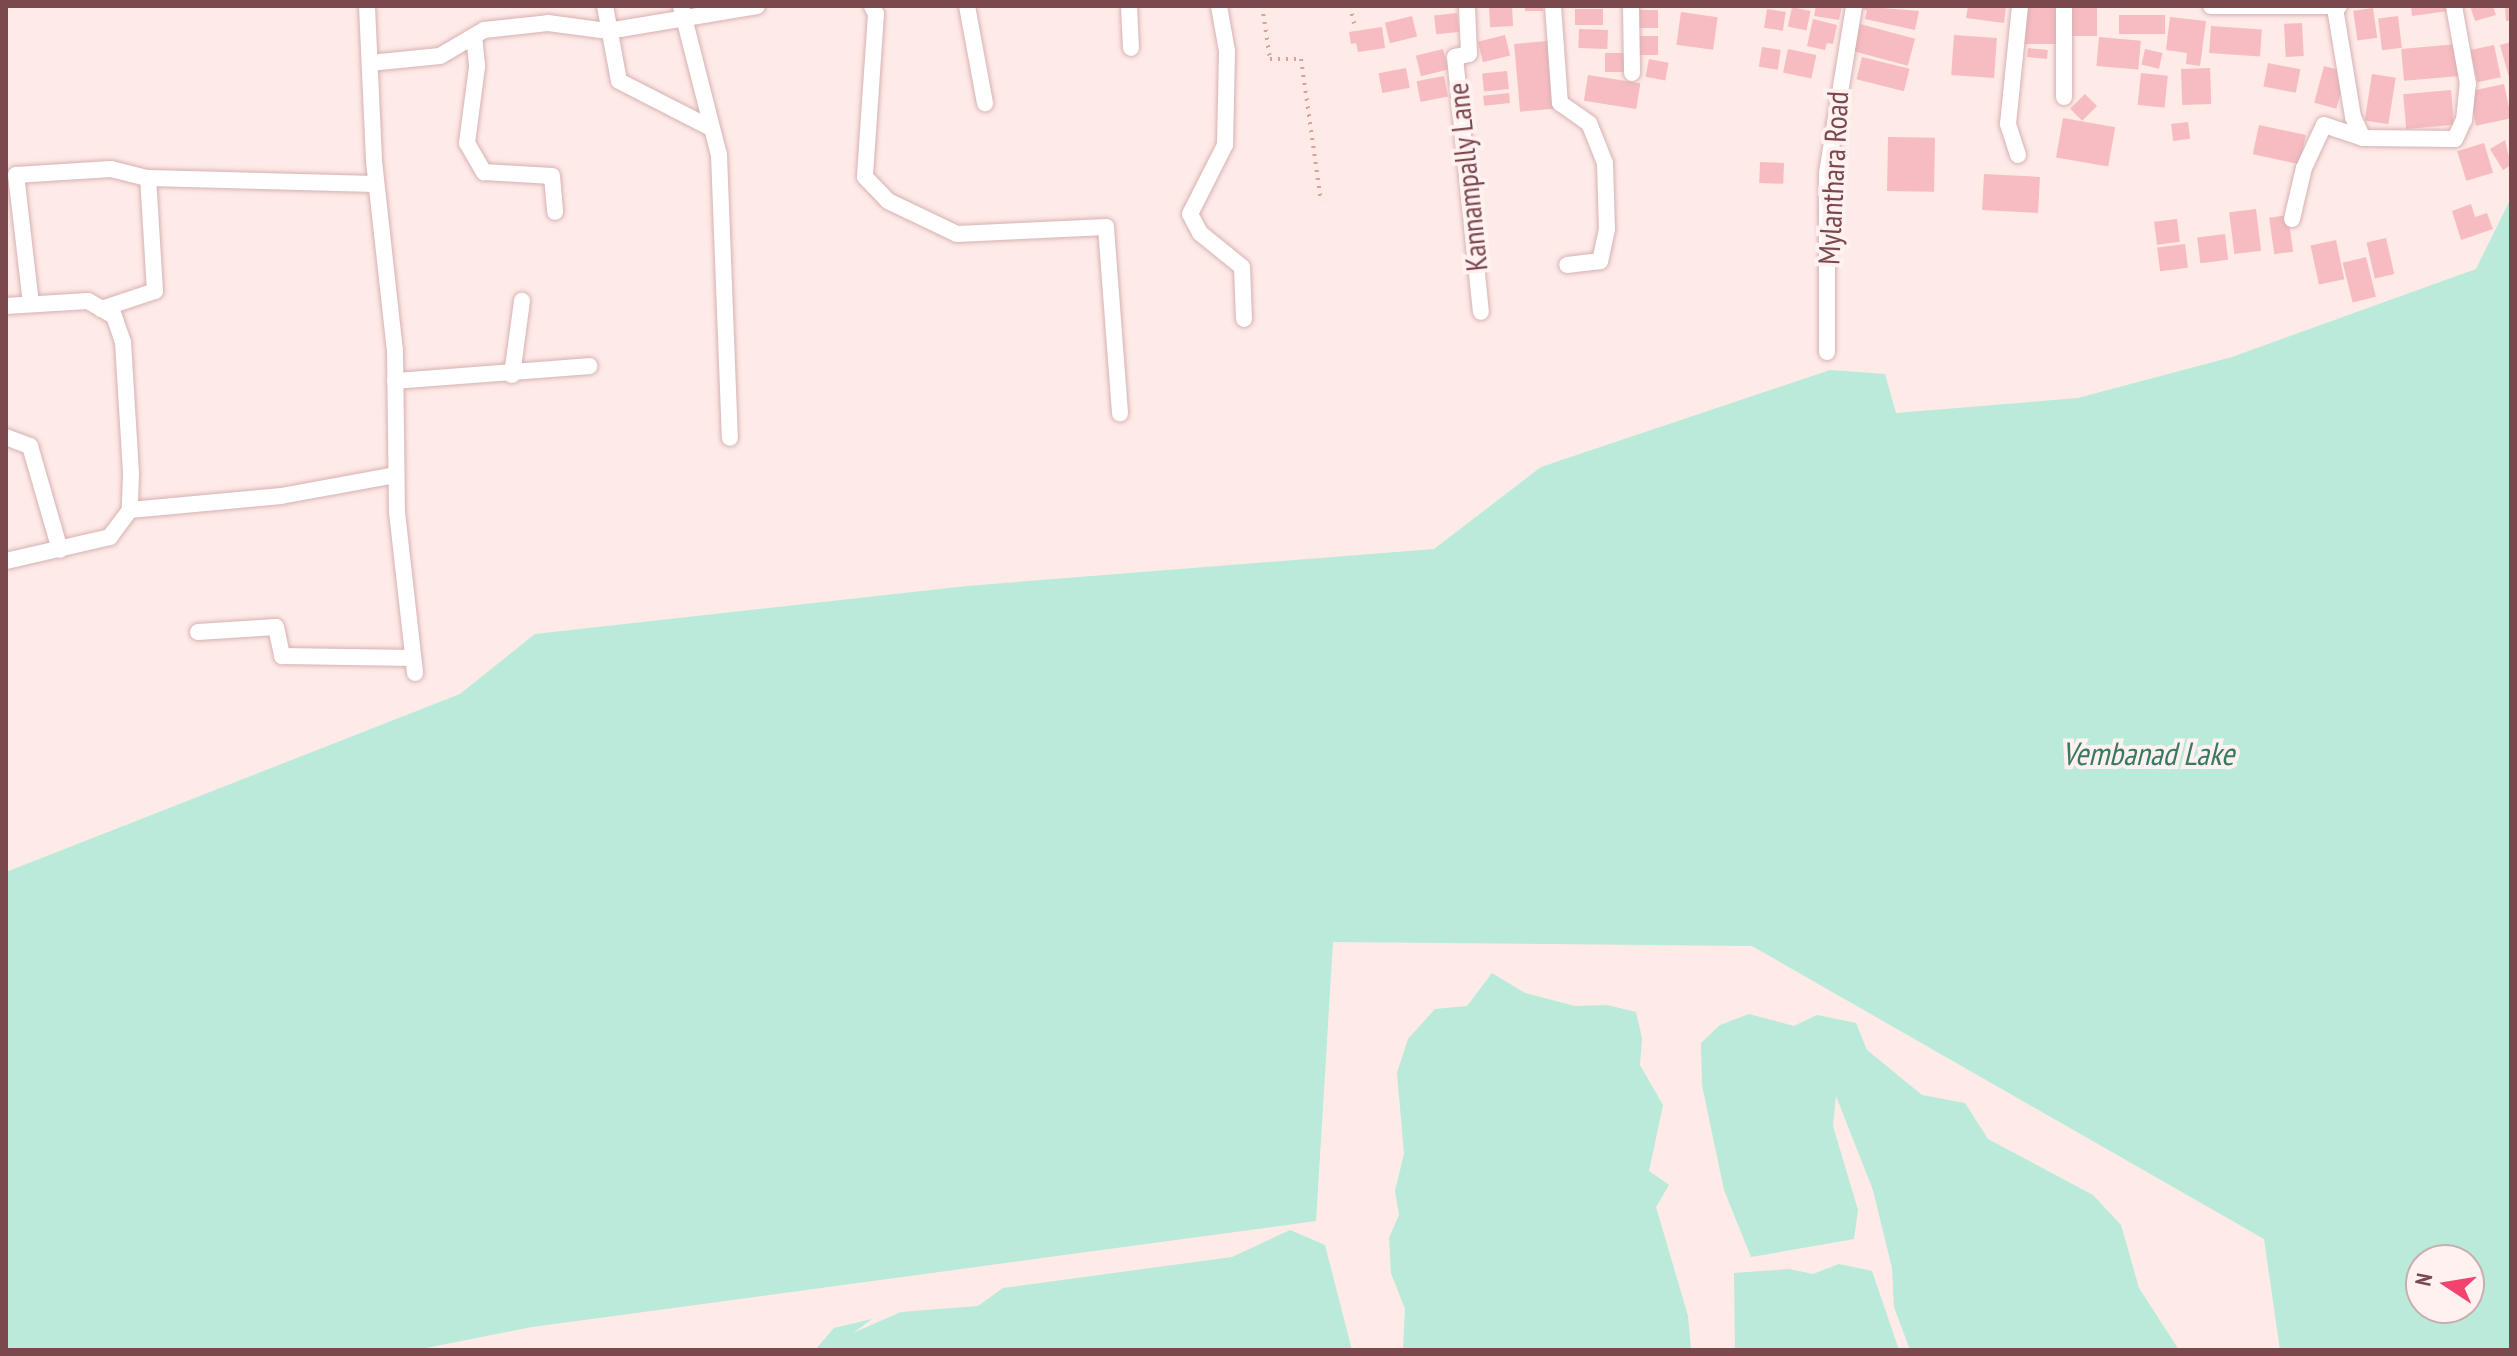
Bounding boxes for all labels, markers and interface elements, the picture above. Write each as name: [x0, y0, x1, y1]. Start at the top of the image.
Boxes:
street label: Kannampally Lane: [1439, 80, 1495, 274]
street label: Mylanthara Road: [1810, 90, 1856, 266]
water label: Vembanad Lake: [2062, 734, 2234, 772]
north arrow: [2405, 1244, 2485, 1324]
text: N: [2409, 1271, 2438, 1288]

